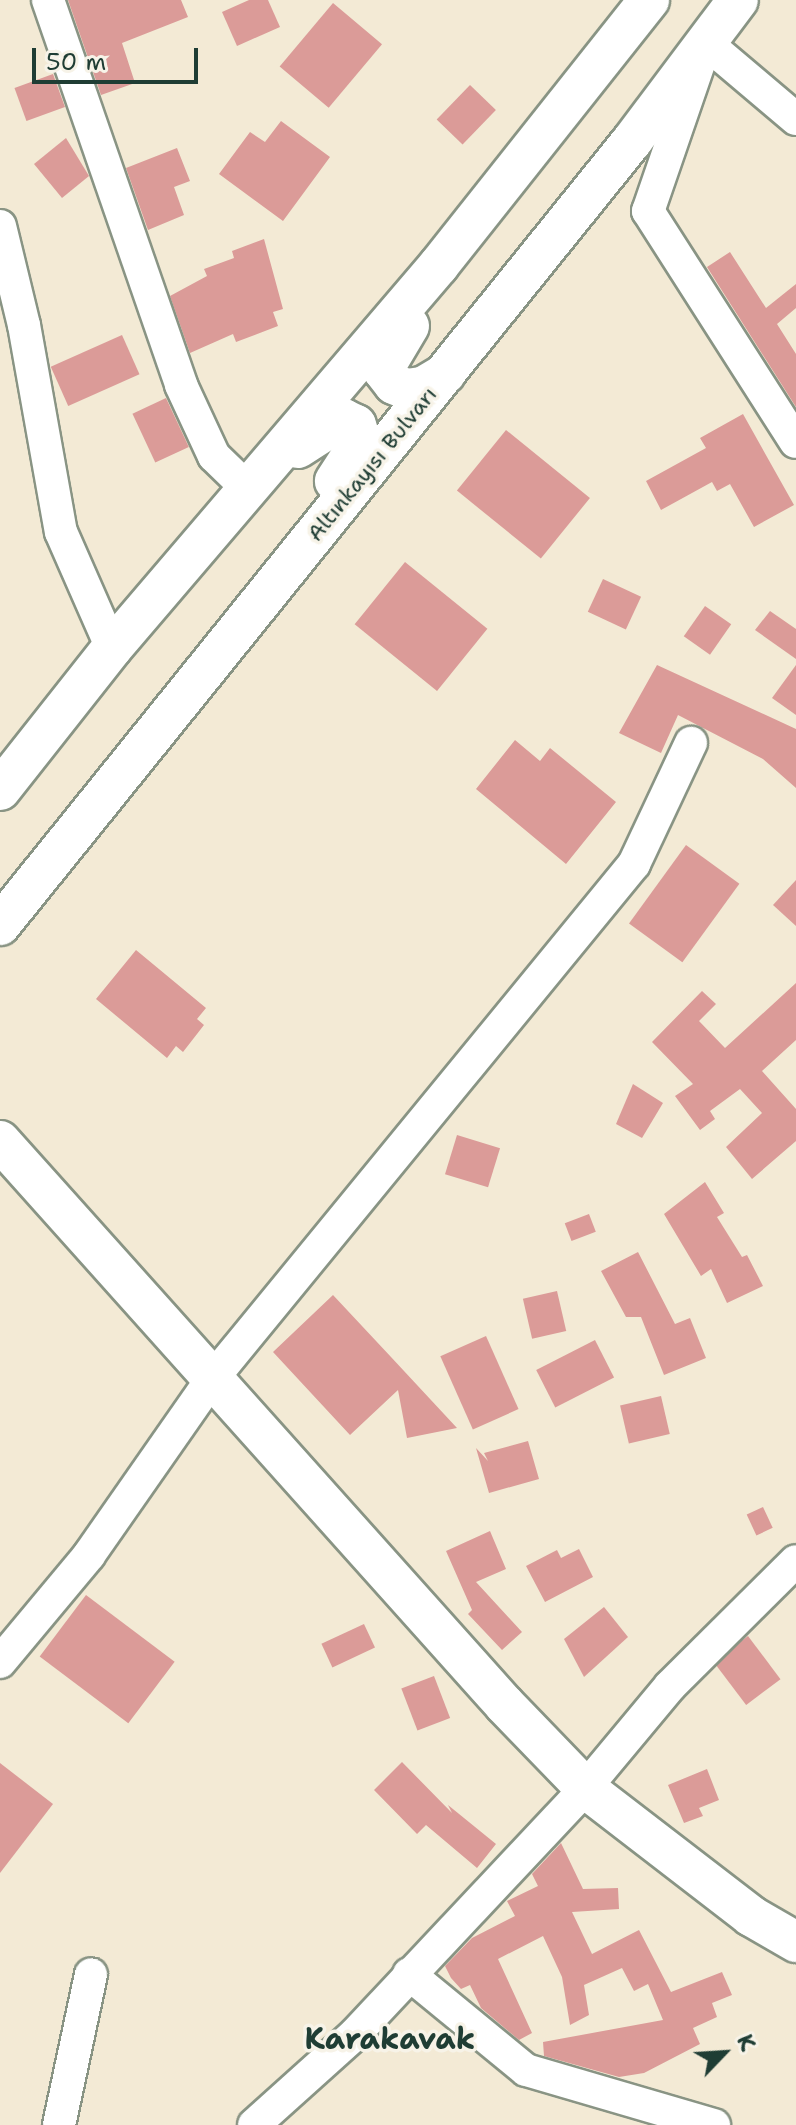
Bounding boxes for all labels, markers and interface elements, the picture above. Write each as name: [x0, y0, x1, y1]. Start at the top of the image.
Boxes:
scale bar: [36, 32, 202, 82]
text: 50 m: [46, 46, 106, 78]
street label: Altınkayısı Bulvarı: [302, 382, 442, 546]
north arrow: [684, 2013, 764, 2093]
district label: Karakavak: [305, 2021, 475, 2057]
text: K: [730, 2030, 763, 2056]

